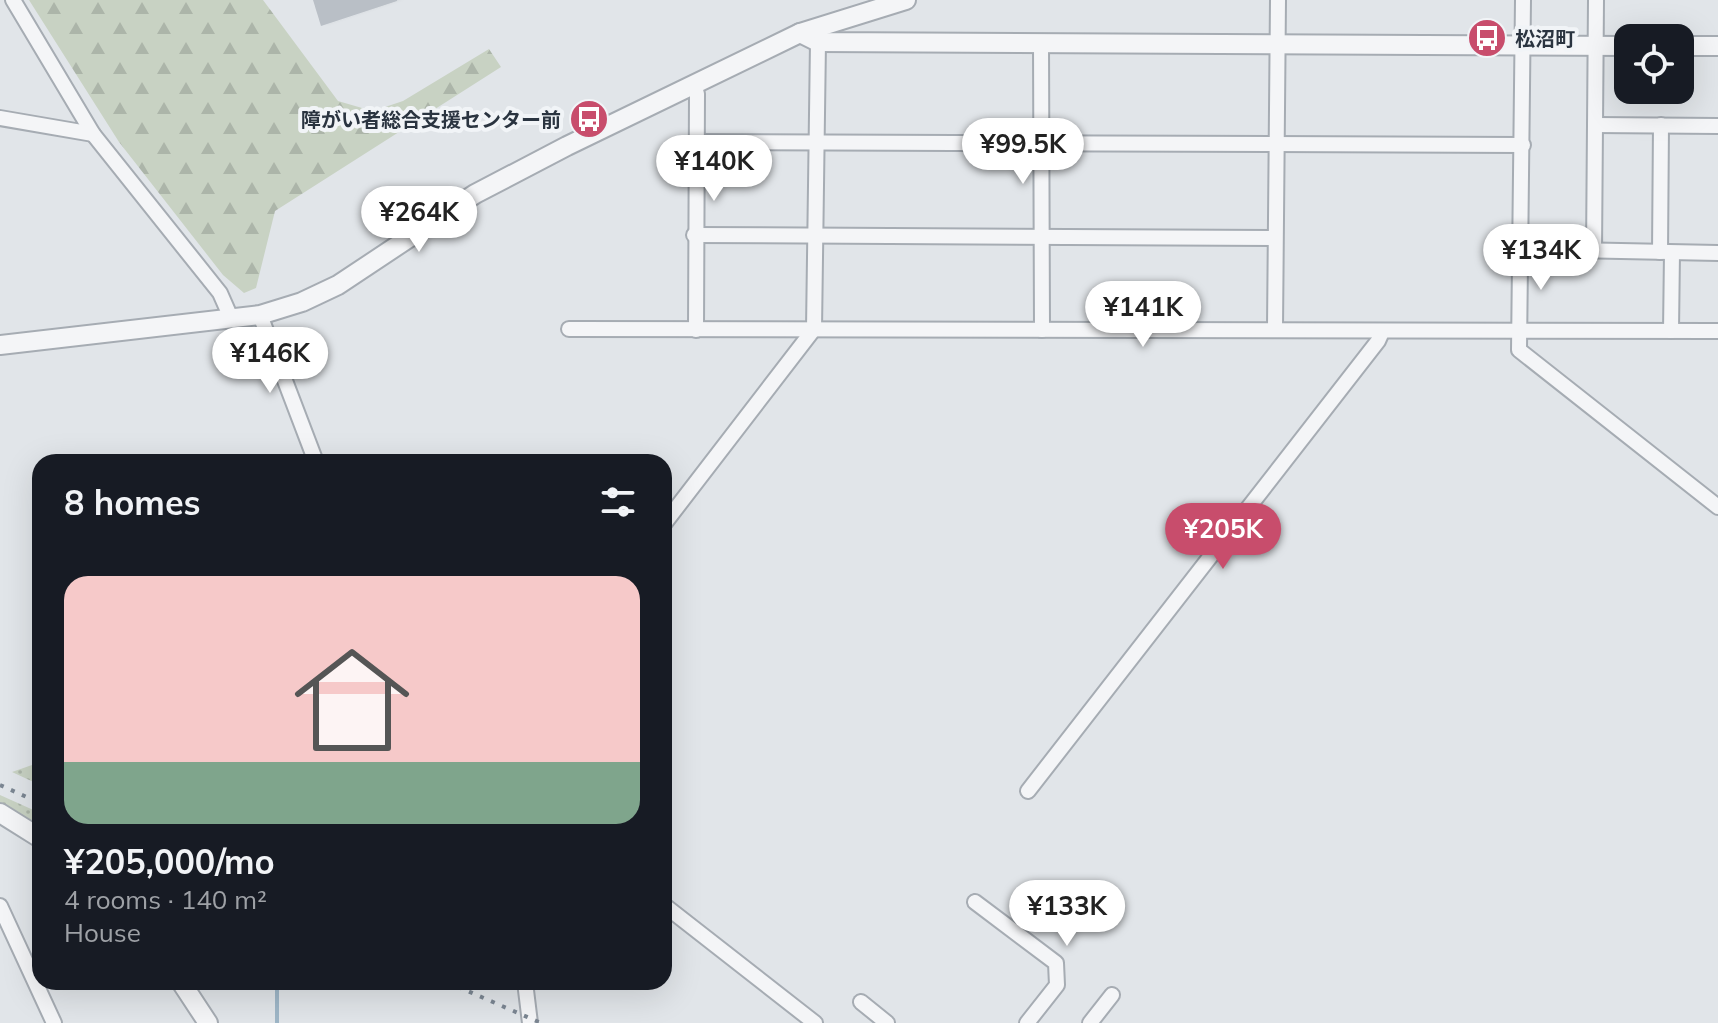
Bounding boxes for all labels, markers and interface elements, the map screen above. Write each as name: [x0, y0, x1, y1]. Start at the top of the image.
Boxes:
bus stop icon: 松沼町: [1466, 17, 1508, 59]
map controls: [1614, 24, 1694, 104]
button: locate: [1614, 24, 1694, 104]
place label: 松沼町: [1515, 26, 1575, 51]
bus stop icon: 障がい者総合支援センター前: [568, 98, 610, 140]
place label: 障がい者総合支援センター前: [301, 107, 561, 132]
pin: ¥99.5K: [958, 118, 1088, 186]
text: ¥99.5K: [980, 127, 1066, 160]
pin: ¥140K: [658, 135, 770, 203]
text: ¥140K: [674, 144, 754, 177]
pin: ¥264K: [363, 186, 475, 254]
text: ¥264K: [379, 195, 459, 228]
pin: ¥134K: [1485, 224, 1597, 292]
text: ¥134K: [1501, 233, 1581, 266]
pin: ¥141K: [1087, 281, 1199, 349]
text: ¥141K: [1103, 290, 1183, 323]
pin: ¥146K: [214, 327, 326, 395]
text: ¥146K: [230, 336, 310, 369]
icon: filters: [596, 480, 640, 524]
text: 8 homes: [64, 481, 201, 524]
pin: ¥205K: [1167, 503, 1279, 571]
text: ¥205K: [1183, 512, 1263, 545]
icon: home: [280, 628, 424, 772]
text: ¥205,000/mo: [64, 840, 275, 883]
pin: ¥133K: [1011, 880, 1123, 948]
text: 4 rooms · 140 m²: [64, 883, 267, 916]
text: ¥133K: [1027, 889, 1107, 922]
text: House: [64, 916, 141, 949]

